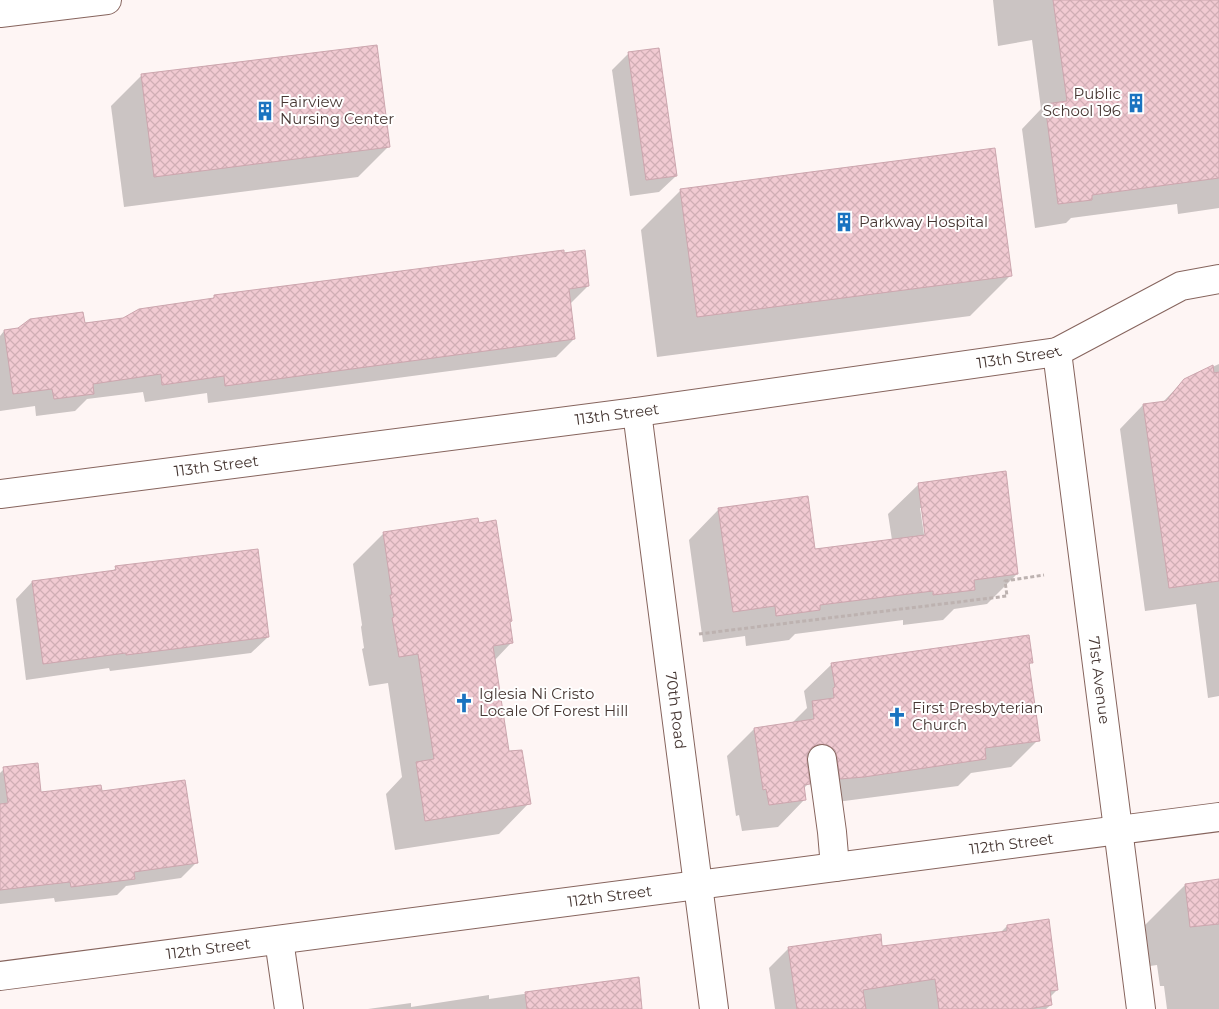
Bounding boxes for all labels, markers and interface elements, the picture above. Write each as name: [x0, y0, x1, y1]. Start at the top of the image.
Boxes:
place label: Public School 196: [1043, 84, 1121, 120]
place label: Fairview Nursing Center: [280, 92, 394, 128]
building icon: Public School 196: [1125, 92, 1147, 114]
building icon: Fairview Nursing Center: [254, 100, 276, 122]
building icon: Parkway Hospital: [833, 211, 855, 233]
place label: Parkway Hospital: [859, 212, 988, 231]
street label: 113th Street: [975, 341, 1065, 372]
street label: 113th Street: [574, 399, 660, 429]
street label: 113th Street: [173, 451, 259, 481]
street label: 71st Avenue: [1084, 635, 1115, 725]
street label: 70th Road: [662, 671, 690, 750]
place label: Iglesia Ni Cristo Locale Of Forest Hill: [479, 684, 628, 720]
church icon: Iglesia Ni Cristo Locale Of Forest Hill: [453, 692, 475, 714]
place label: First Presbyterian Church: [912, 698, 1043, 734]
church icon: First Presbyterian Church: [886, 706, 908, 728]
street label: 112th Street: [968, 829, 1055, 858]
street label: 112th Street: [566, 881, 653, 911]
street label: 112th Street: [165, 933, 252, 963]

